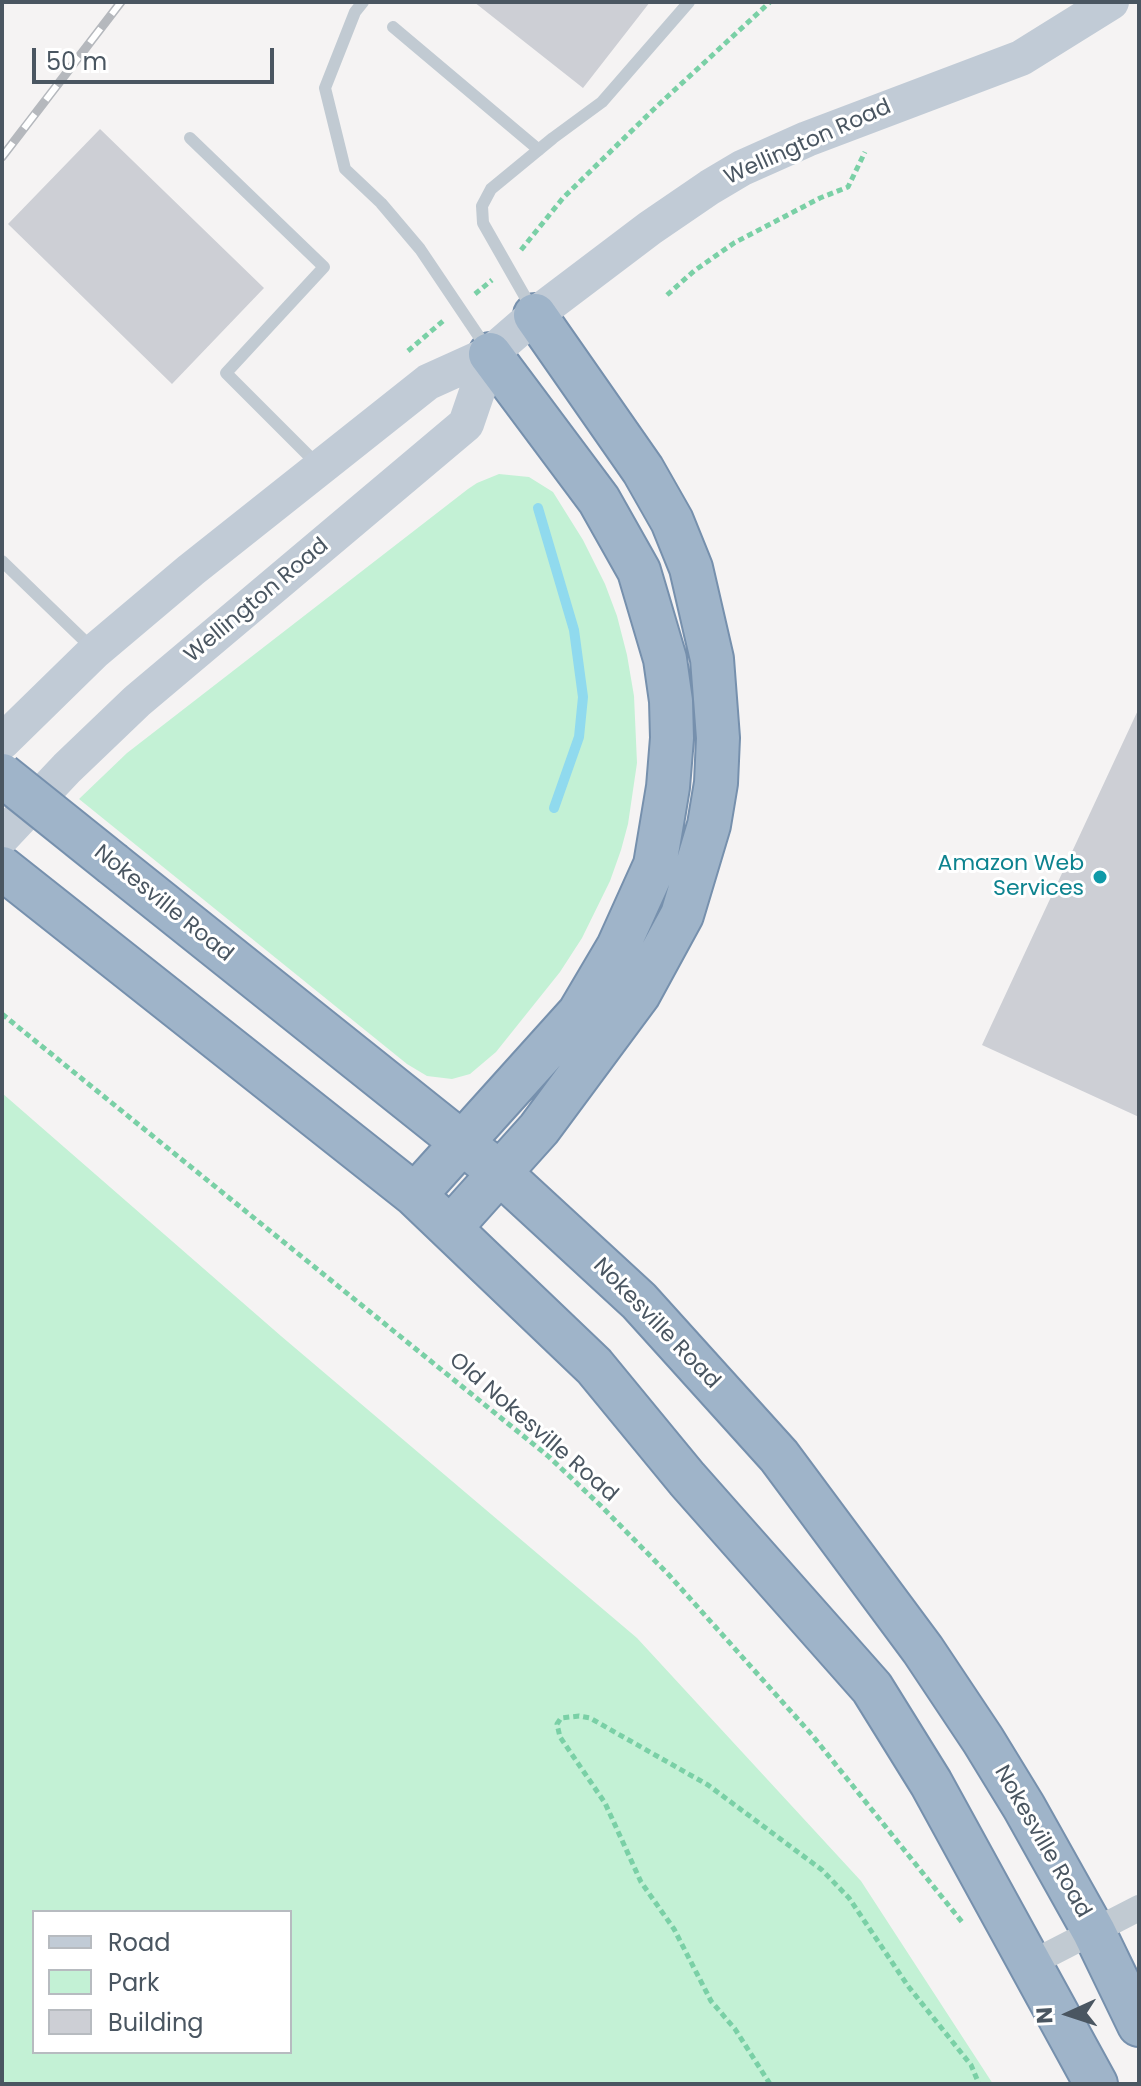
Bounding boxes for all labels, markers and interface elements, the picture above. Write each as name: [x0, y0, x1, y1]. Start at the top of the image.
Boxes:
scale bar: [36, 32, 278, 82]
text: 50 m: [46, 45, 107, 78]
street label: Wellington Road: [721, 94, 895, 192]
street label: Wellington Road: [180, 533, 334, 669]
street label: Nokesville Road: [88, 840, 238, 968]
place label: Amazon Web Services: [938, 851, 1084, 902]
marker: Amazon Web Services: [1091, 868, 1109, 886]
street label: Nokesville Road: [587, 1253, 725, 1395]
street label: Old Nokesville Road: [443, 1348, 623, 1508]
street label: Nokesville Road: [988, 1761, 1096, 1923]
legend: [32, 1910, 292, 2054]
text: Road: [108, 1926, 170, 1959]
text: Park: [108, 1966, 159, 1999]
north arrow: [1029, 1974, 1109, 2054]
text: Building: [108, 2006, 204, 2039]
text: N: [1029, 2006, 1060, 2024]

